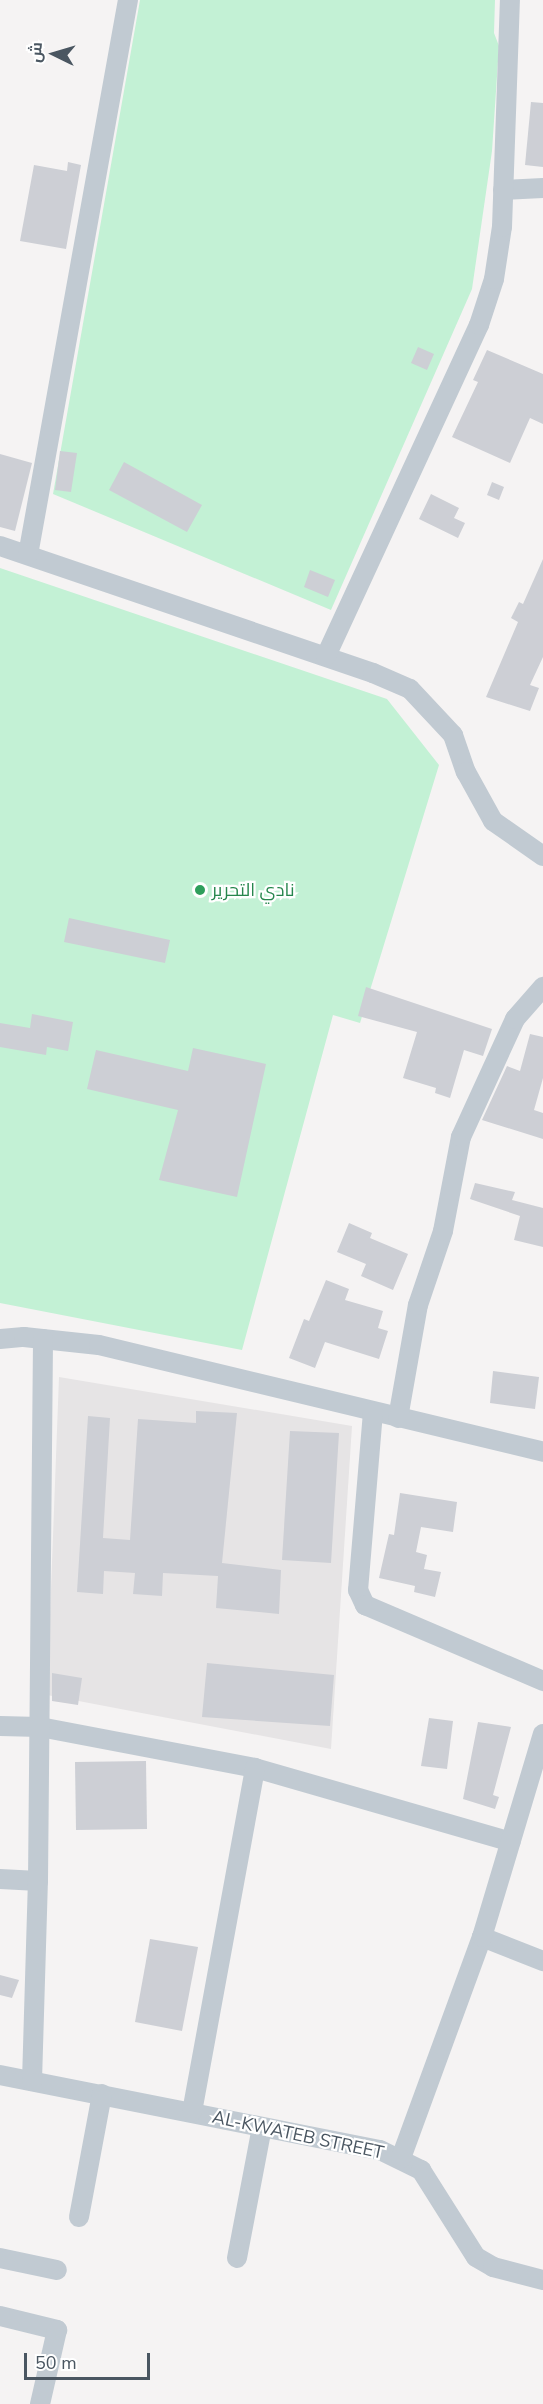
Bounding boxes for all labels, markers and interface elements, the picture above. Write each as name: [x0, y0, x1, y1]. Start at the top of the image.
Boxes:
north arrow: [24, 24, 84, 84]
text: ش: [24, 41, 48, 64]
place label: نادي التحرير: [212, 879, 295, 901]
marker: نادي التحرير: [193, 883, 207, 897]
street label: AL-KWATEB STREET: [210, 2106, 386, 2164]
scale bar: [27, 2341, 153, 2379]
text: 50 m: [35, 2351, 77, 2375]

